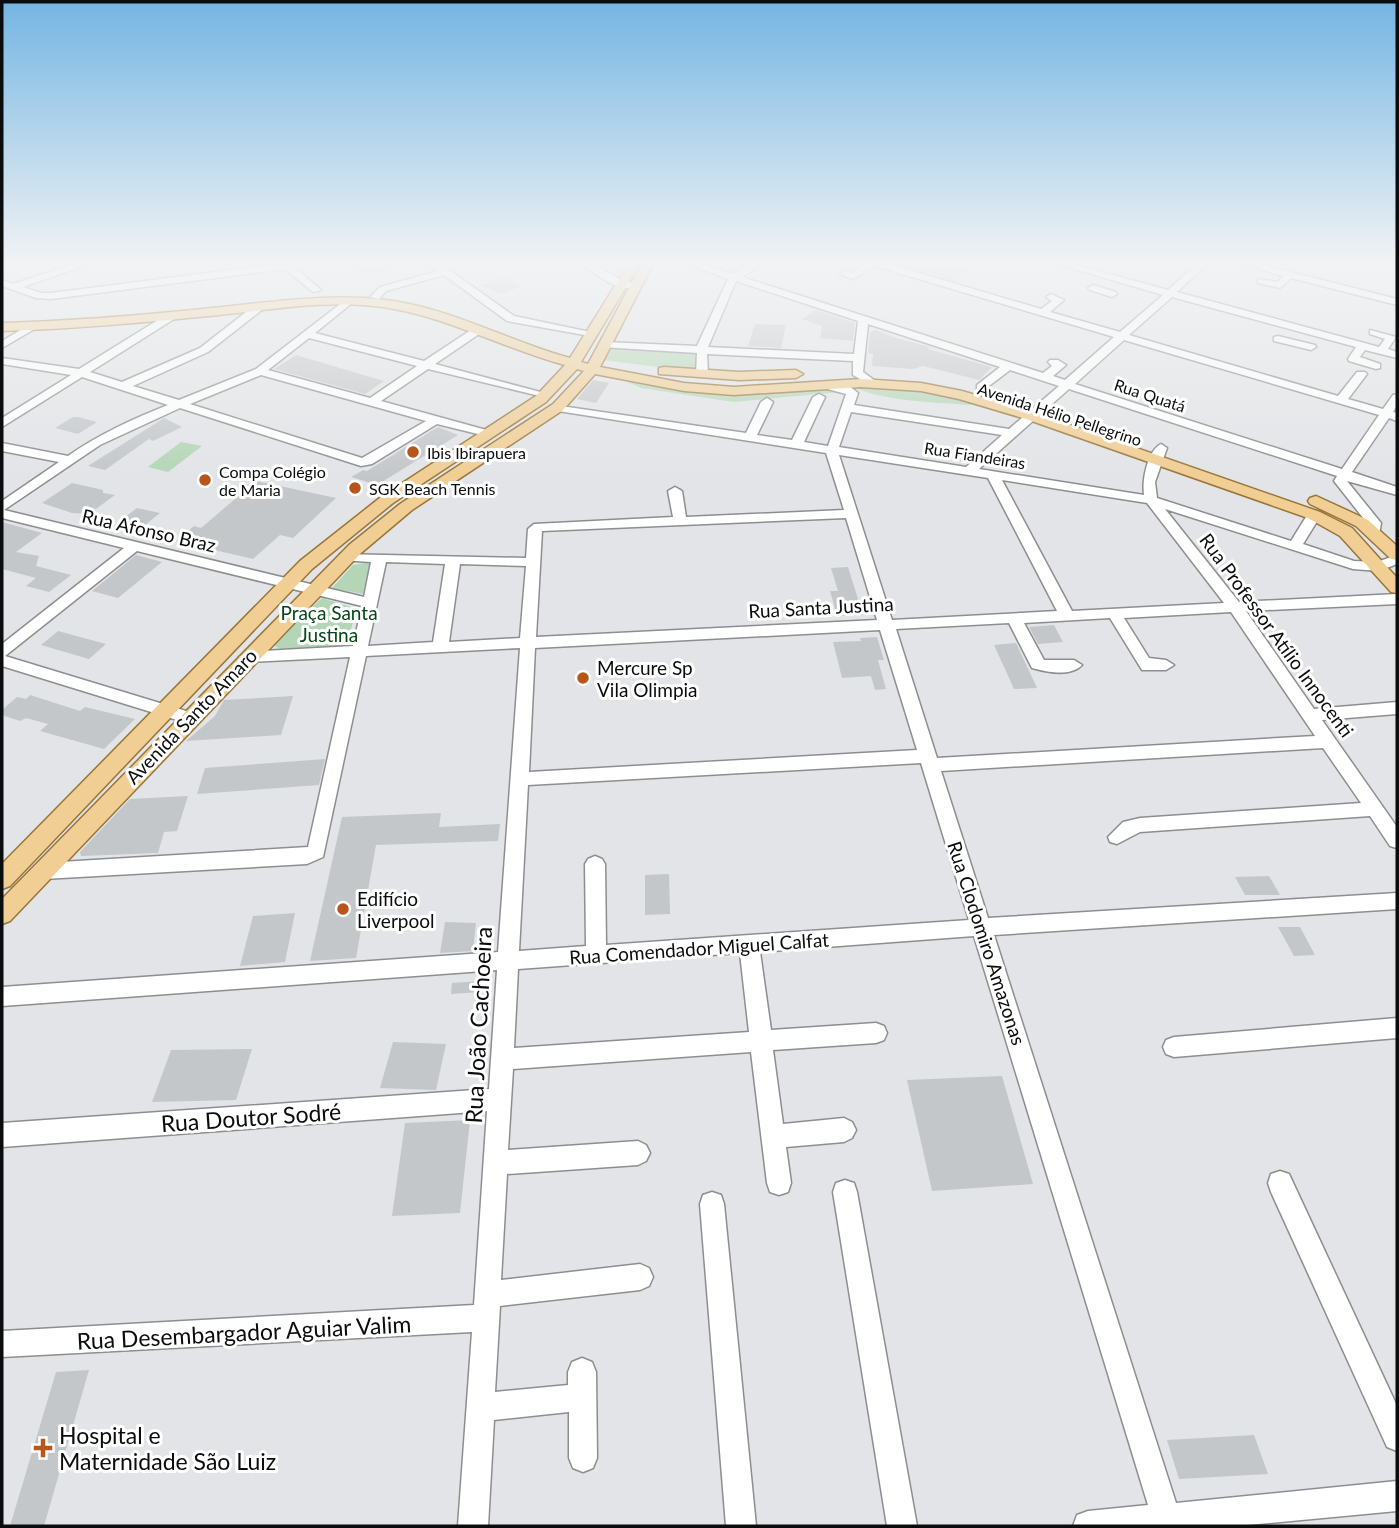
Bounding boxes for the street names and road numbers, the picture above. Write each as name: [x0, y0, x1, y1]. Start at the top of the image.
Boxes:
street label: Rua Quatá: [1112, 375, 1188, 415]
street label: Avenida Hélio Pellegrino: [976, 379, 1144, 449]
street label: Rua Fiandeiras: [923, 438, 1027, 472]
street label: Rua Afonso Braz: [80, 503, 218, 557]
street label: Rua Professor Atílio Innocenti: [1195, 529, 1359, 741]
street label: Rua Santa Justina: [748, 592, 894, 622]
street label: Avenida Santo Amaro: [121, 644, 261, 788]
street label: Rua Clodomiro Amazonas: [943, 838, 1031, 1048]
street label: Rua João Cachoeira: [459, 926, 497, 1124]
street label: Rua Comendador Miguel Calfat: [568, 927, 830, 969]
street label: Rua Doutor Sodré: [160, 1097, 342, 1137]
street label: Rua Desembargador Aguiar Valim: [76, 1309, 412, 1355]

